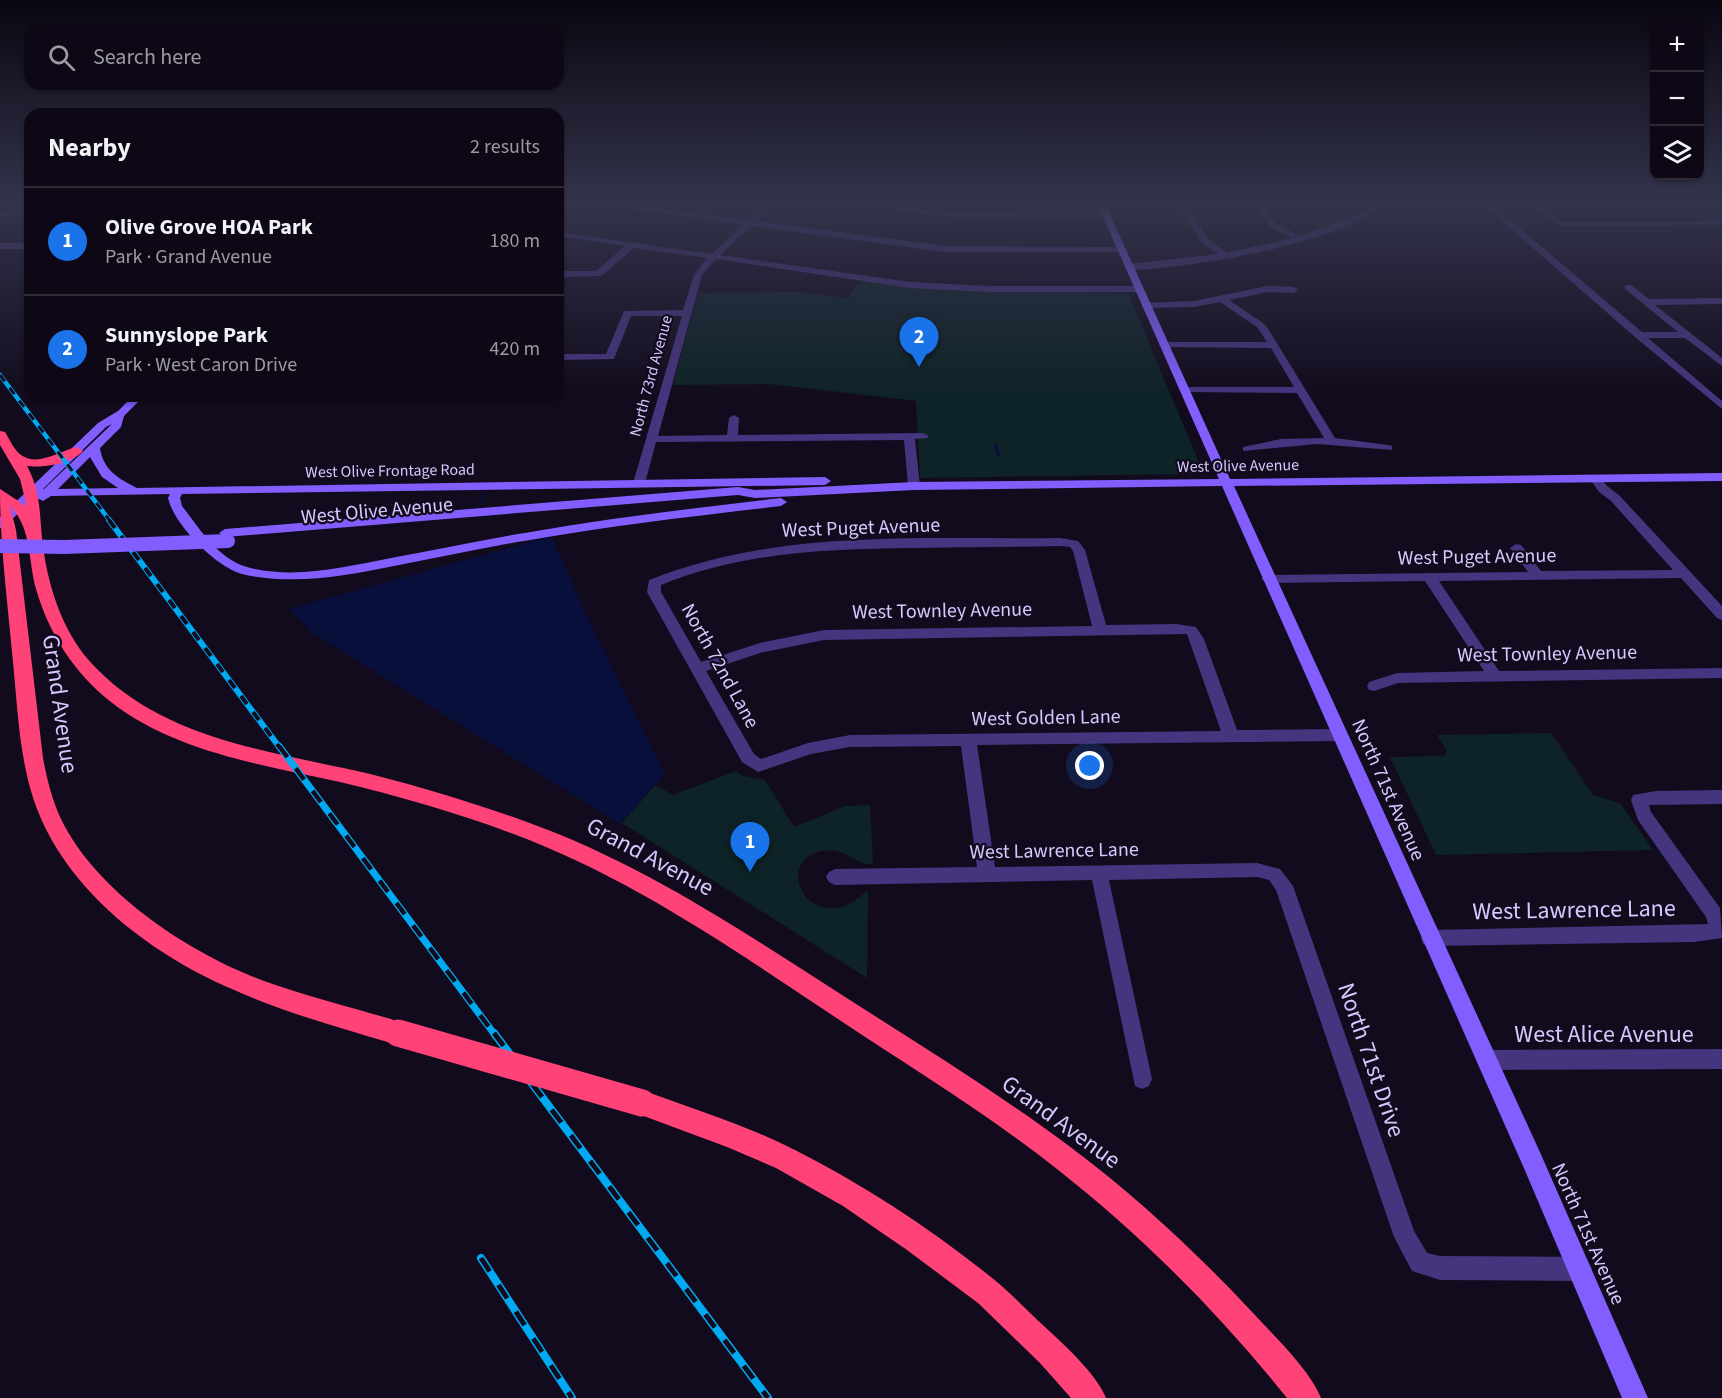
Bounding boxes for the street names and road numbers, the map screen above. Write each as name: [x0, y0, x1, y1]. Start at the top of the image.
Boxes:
street label: North 73rd Avenue: [624, 313, 678, 439]
street label: West Olive Avenue: [1177, 454, 1299, 478]
street label: West Olive Frontage Road: [305, 459, 475, 483]
street label: West Olive Avenue: [300, 490, 454, 532]
street label: West Puget Avenue: [781, 511, 941, 545]
street label: West Puget Avenue: [1398, 542, 1557, 572]
street label: West Townley Avenue: [852, 595, 1032, 627]
street label: North 72nd Lane: [674, 598, 766, 734]
street label: Grand Avenue: [33, 632, 87, 776]
street label: West Townley Avenue: [1457, 638, 1637, 670]
street label: West Golden Lane: [971, 703, 1121, 733]
street label: North 71st Avenue: [1344, 715, 1432, 865]
street label: Grand Avenue: [580, 809, 720, 905]
street label: West Lawrence Lane: [969, 836, 1139, 866]
street label: West Lawrence Lane: [1472, 891, 1676, 929]
street label: North 71st Drive: [1328, 978, 1414, 1142]
street label: West Alice Avenue: [1514, 1017, 1694, 1052]
street label: Grand Avenue: [994, 1067, 1128, 1177]
street label: North 71st Avenue: [1544, 1159, 1632, 1309]

